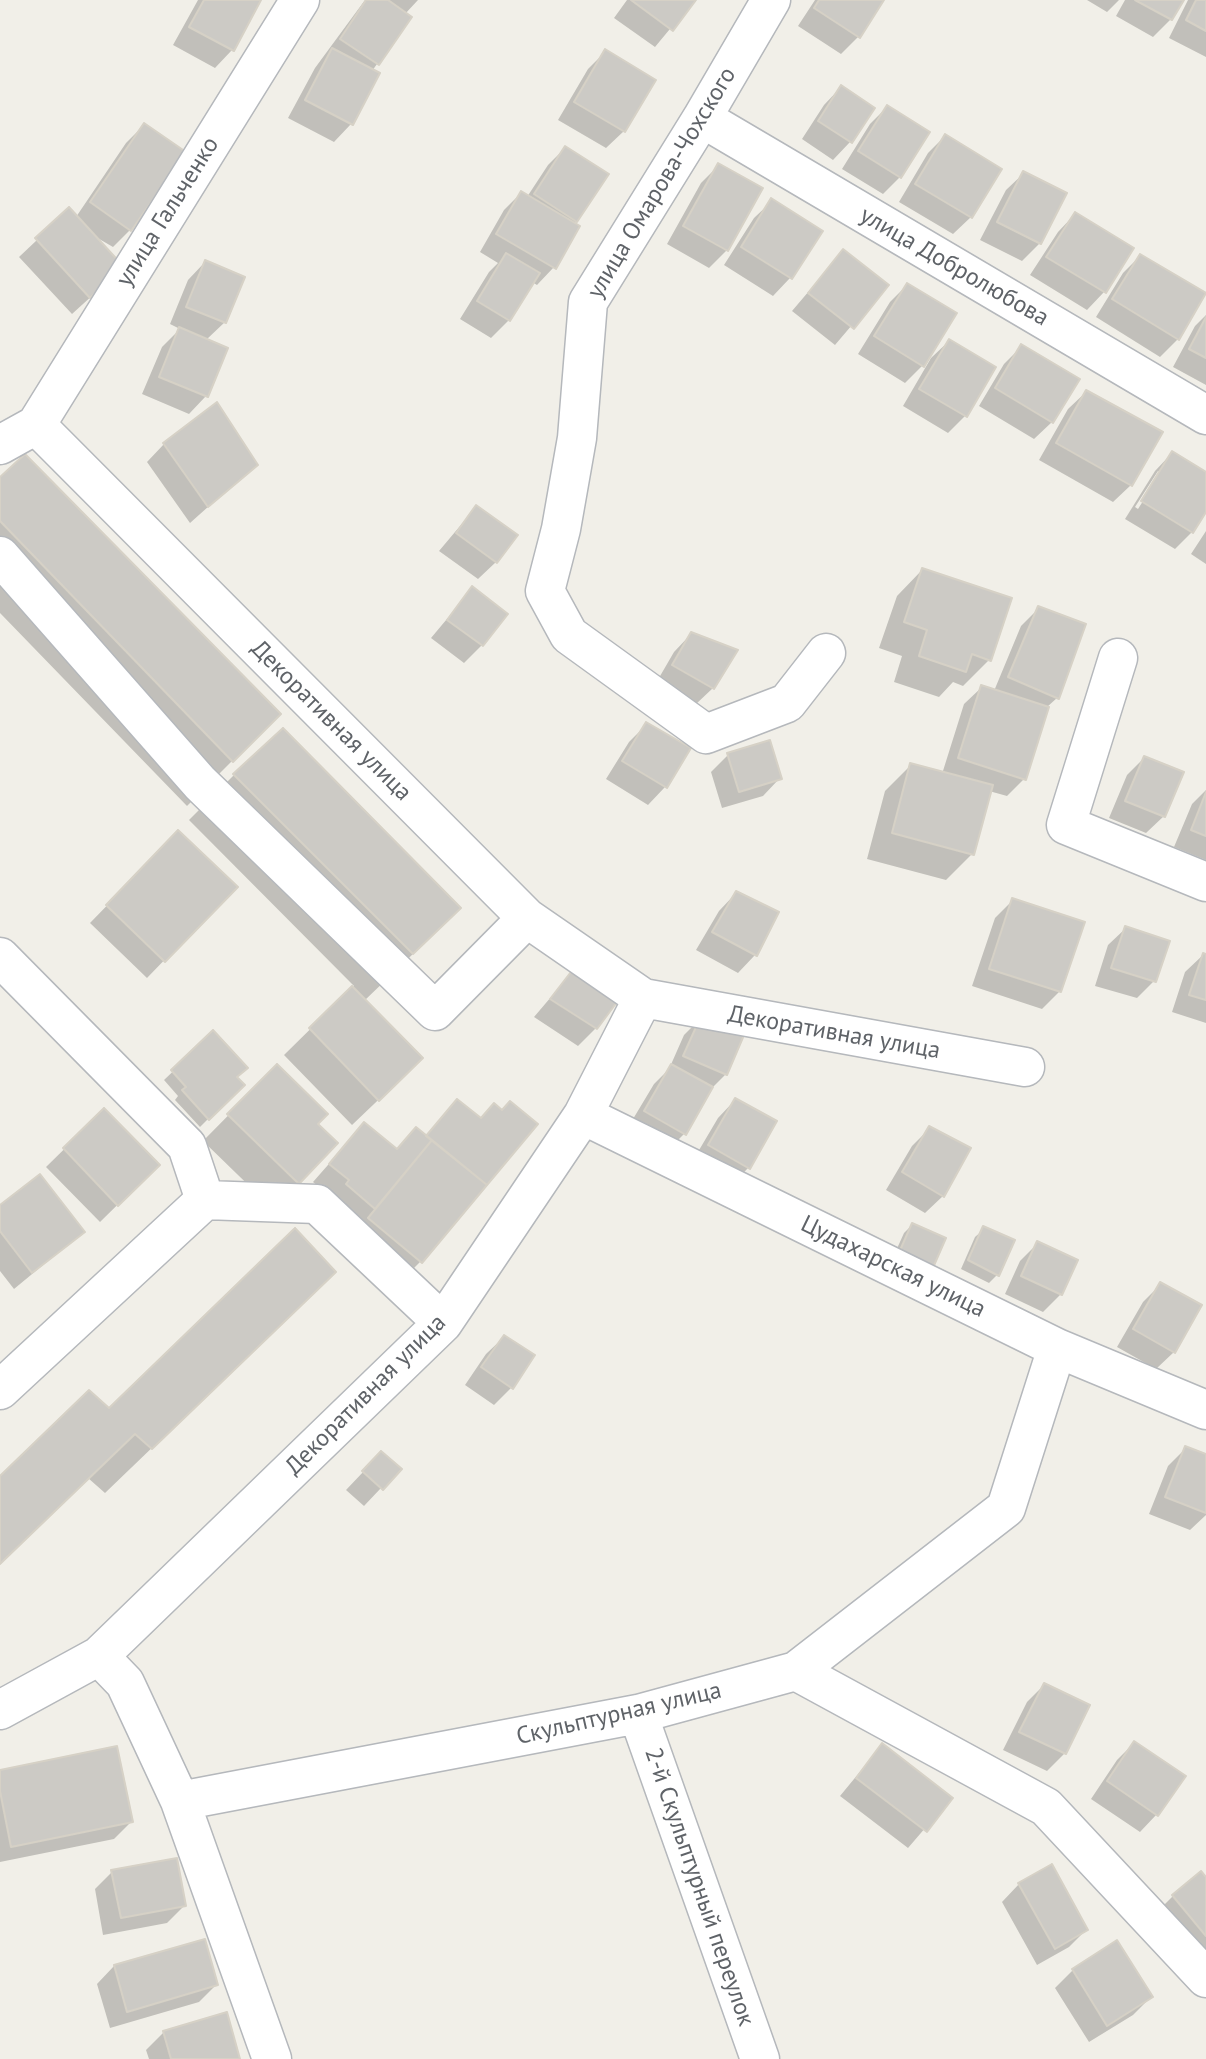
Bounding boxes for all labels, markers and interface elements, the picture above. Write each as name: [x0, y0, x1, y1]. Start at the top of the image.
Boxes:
street label: улица Омарова-Чохского: [582, 62, 742, 304]
street label: улица Гальченко: [111, 132, 225, 292]
street label: улица Добролюбова: [854, 201, 1054, 333]
street label: Декоративная улица: [245, 635, 417, 807]
street label: Декоративная улица: [726, 1000, 942, 1066]
street label: Цудахарская улица: [796, 1210, 990, 1324]
street label: Декоративная улица: [280, 1309, 452, 1481]
street label: Скульптурная улица: [514, 1676, 724, 1752]
street label: 2-й Скульптурный переулок: [638, 1744, 760, 2030]

